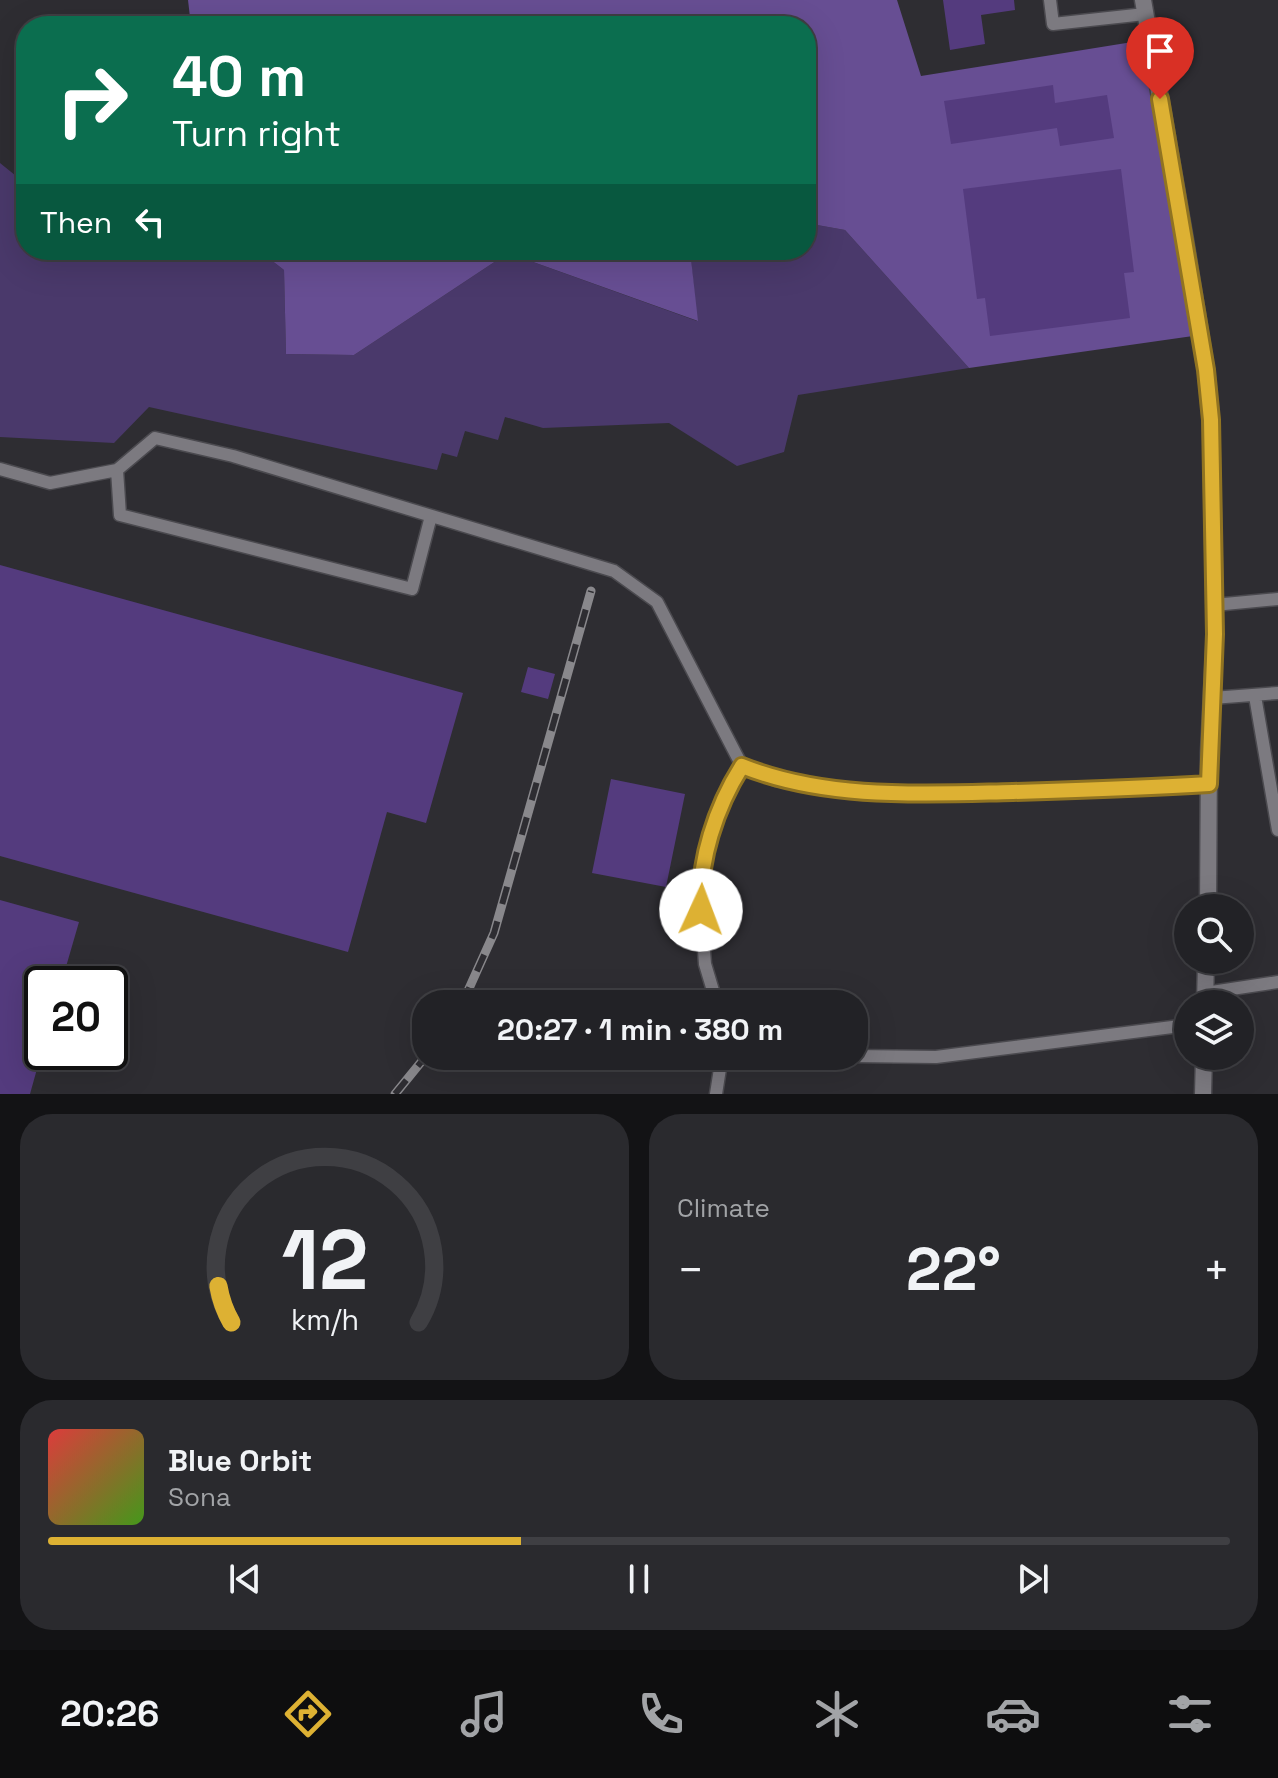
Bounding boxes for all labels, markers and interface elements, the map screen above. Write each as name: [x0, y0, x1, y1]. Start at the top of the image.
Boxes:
pin: [1126, 17, 1194, 99]
icon: arrive: [1138, 29, 1182, 73]
text: 40 m: [172, 41, 306, 112]
icon: right: [40, 48, 144, 152]
text: Turn right: [172, 111, 341, 157]
icon: left: [128, 200, 172, 244]
text: Then: [40, 203, 112, 242]
position arrow: [659, 868, 743, 952]
map controls: [1174, 894, 1254, 1070]
button: search: [1174, 894, 1254, 974]
speed limit sign: 20: [24, 966, 128, 1070]
button: layers: [1174, 990, 1254, 1070]
text: 20:27 · 1 min · 380 m: [497, 1010, 783, 1049]
text: Climate: [677, 1191, 770, 1225]
text: 12: [281, 1207, 368, 1313]
text: 22°: [906, 1231, 1001, 1308]
text: −: [677, 1242, 704, 1298]
text: +: [1203, 1242, 1230, 1298]
text: km/h: [290, 1302, 359, 1338]
text: Blue Orbit: [168, 1441, 312, 1480]
text: Sona: [168, 1480, 231, 1514]
icon: previous: [223, 1557, 267, 1601]
icon: pause: [617, 1557, 661, 1601]
icon: next: [1011, 1557, 1055, 1601]
icon: directions: [280, 1686, 336, 1742]
icon: music: [456, 1686, 512, 1742]
icon: phone: [633, 1686, 689, 1742]
icon: climate: [809, 1686, 865, 1742]
icon: car: [985, 1686, 1041, 1742]
icon: filters: [1162, 1686, 1218, 1742]
text: 20:26: [60, 1691, 159, 1737]

